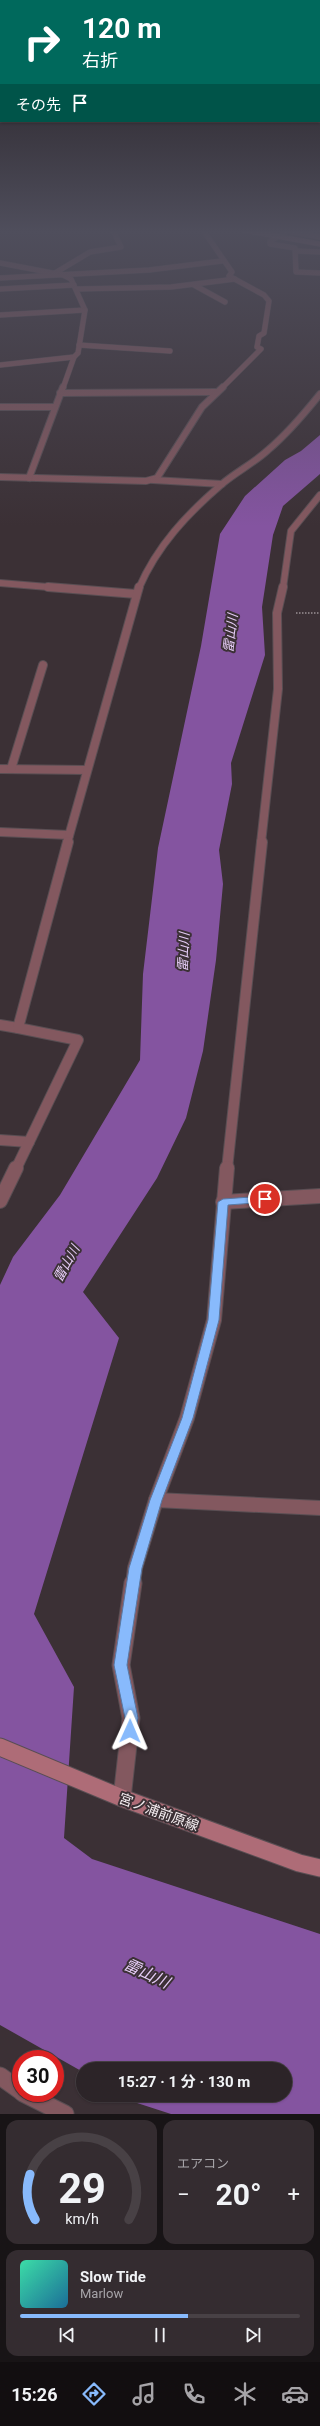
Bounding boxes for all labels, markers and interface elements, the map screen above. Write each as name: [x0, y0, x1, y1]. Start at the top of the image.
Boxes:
text: 120 m: [82, 12, 161, 45]
icon: right: [16, 16, 68, 68]
text: 右折: [82, 50, 118, 71]
icon: arrive: [69, 92, 91, 114]
text: その先: [16, 96, 61, 114]
water label: 雷山川: [221, 611, 241, 653]
water label: 雷山川: [175, 930, 192, 972]
pin: [248, 1182, 282, 1216]
icon: arrive: [254, 1188, 276, 1210]
water label: 雷山川: [50, 1241, 83, 1284]
position arrow: [109, 1710, 151, 1752]
street label: 宮ノ浦前原線: [117, 1790, 201, 1834]
water label: 雷山川: [121, 1955, 174, 1993]
speed limit sign: 30: [12, 2050, 64, 2102]
text: 15:27 · 1 分 · 130 m: [118, 2073, 250, 2091]
text: エアコン: [177, 2156, 229, 2171]
text: 29: [58, 2164, 105, 2213]
text: 20°: [215, 2177, 262, 2212]
text: −: [177, 2182, 190, 2207]
text: +: [288, 2182, 300, 2207]
text: km/h: [65, 2211, 98, 2227]
text: Slow Tide: [80, 2268, 146, 2286]
text: Marlow: [80, 2286, 123, 2301]
icon: previous: [56, 2324, 78, 2346]
icon: pause: [149, 2324, 171, 2346]
icon: next: [242, 2324, 264, 2346]
icon: directions: [80, 2380, 108, 2408]
icon: music: [130, 2380, 158, 2408]
icon: phone: [180, 2380, 208, 2408]
icon: climate: [231, 2380, 259, 2408]
icon: car: [281, 2380, 309, 2408]
text: 15:26: [11, 2384, 58, 2405]

